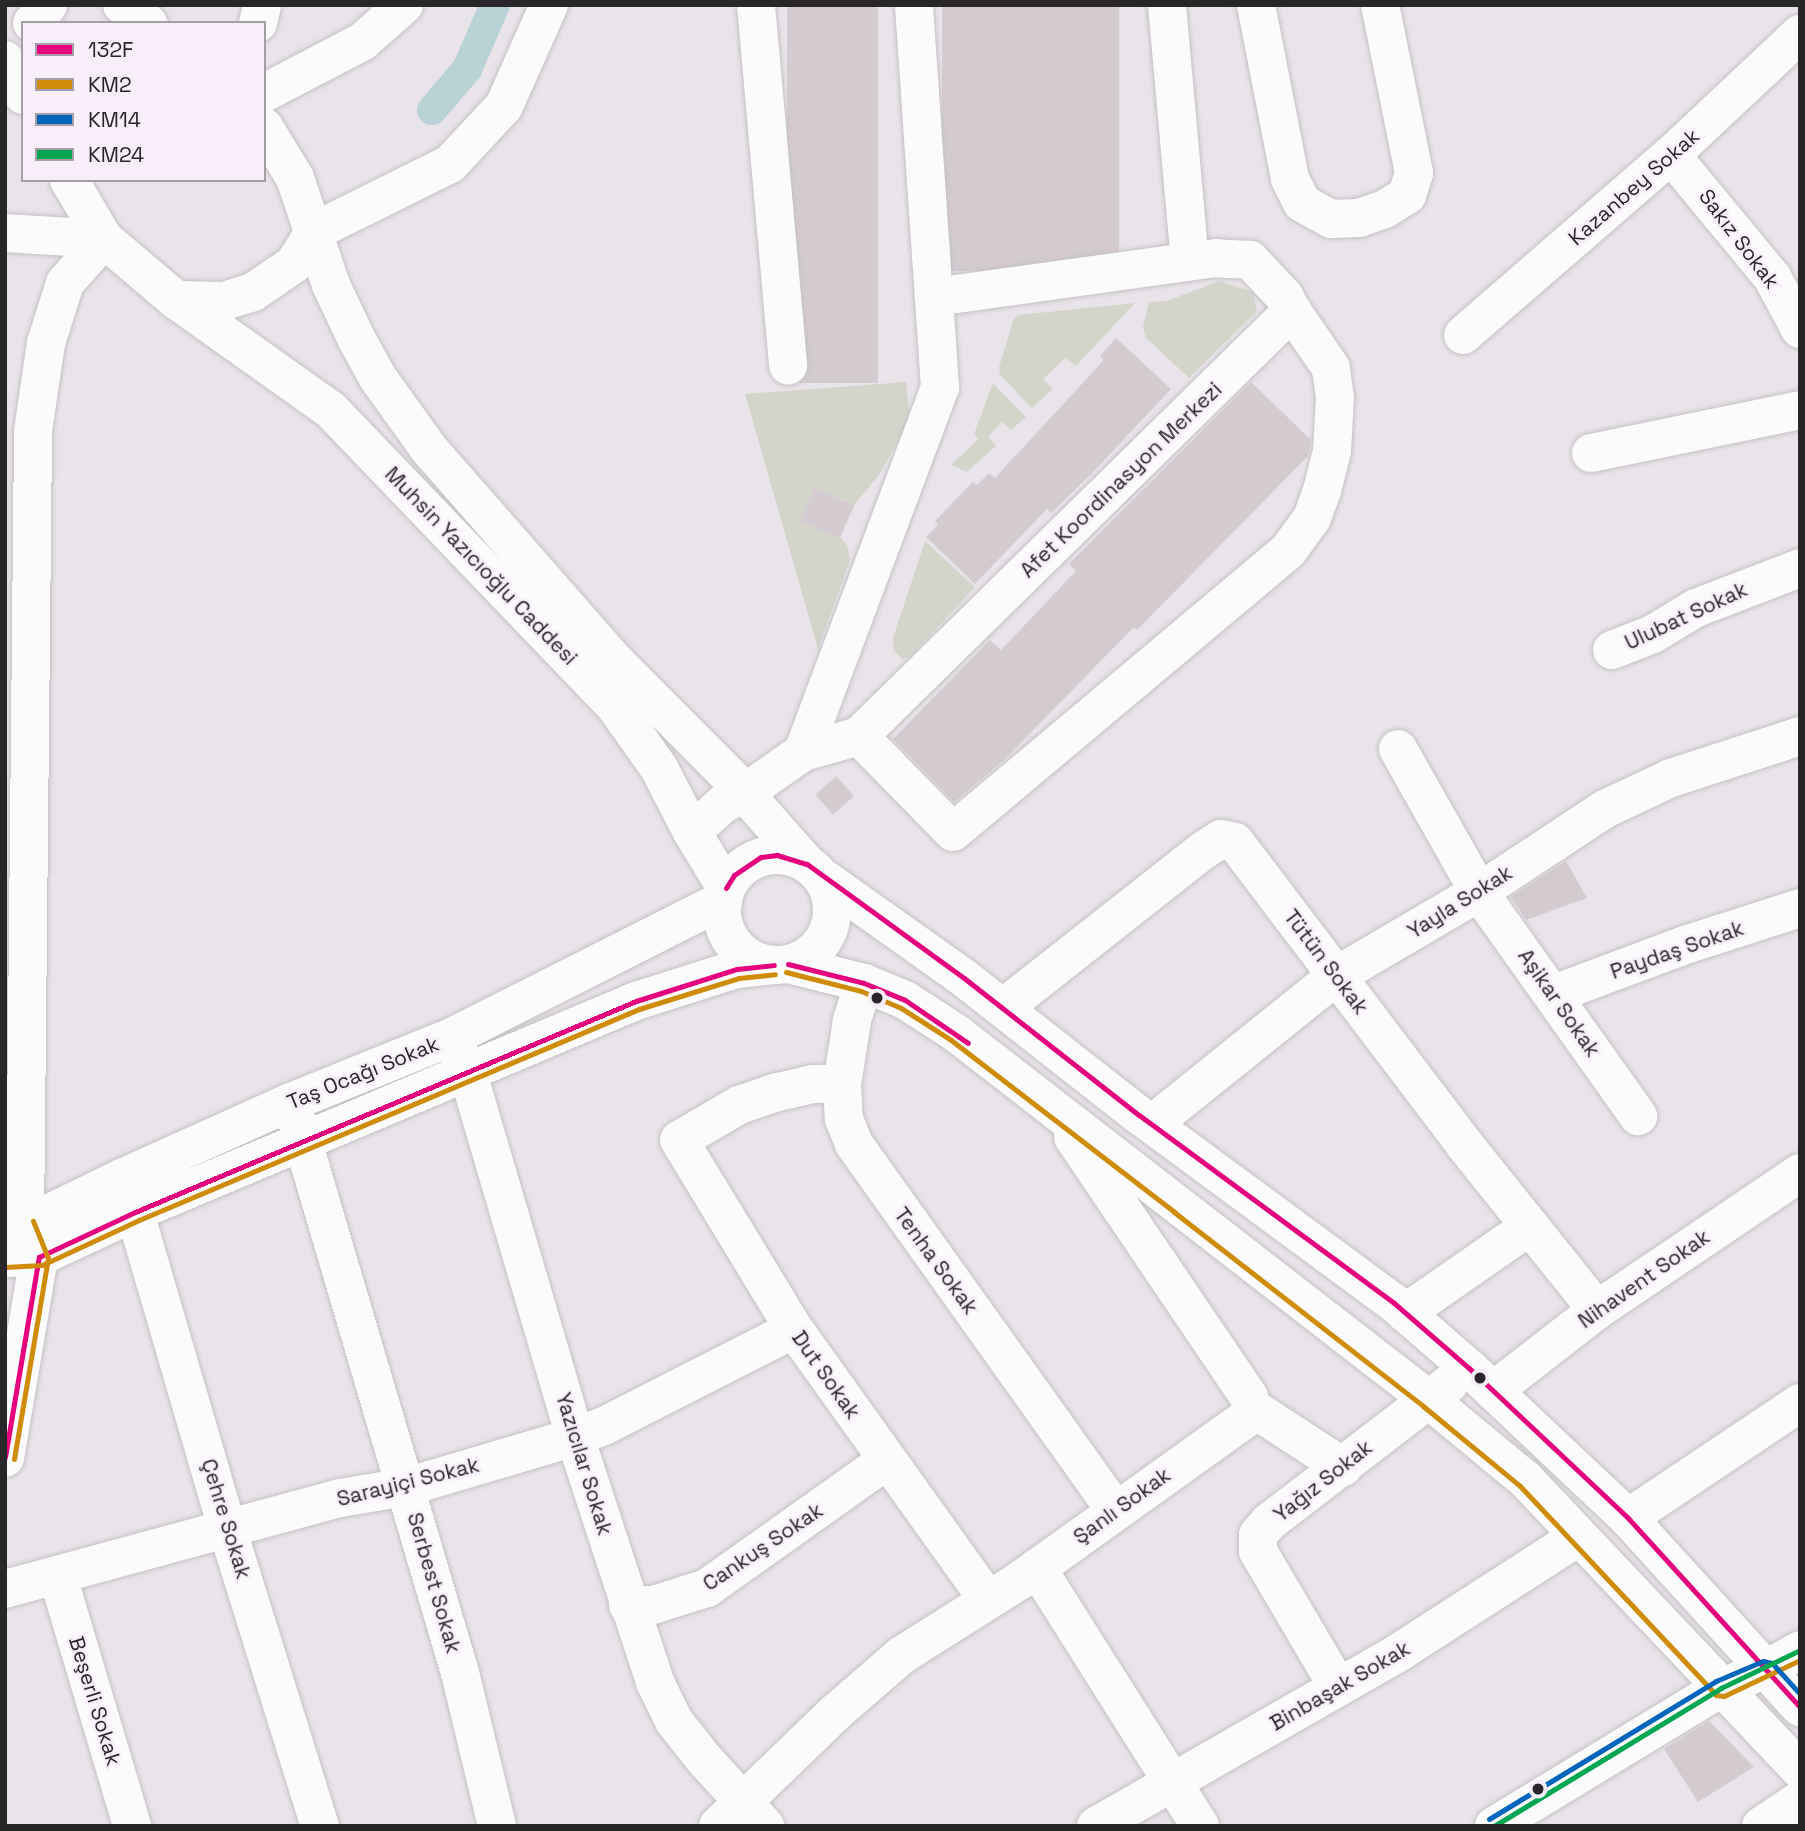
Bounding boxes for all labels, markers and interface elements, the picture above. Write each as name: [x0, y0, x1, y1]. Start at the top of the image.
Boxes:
legend: [21, 21, 266, 182]
text: 132F: [88, 36, 133, 63]
text: KM2: [88, 71, 132, 98]
text: KM14: [88, 106, 141, 133]
street label: Kazanbey Sokak: [1563, 123, 1705, 251]
text: KM24: [88, 141, 144, 168]
street label: Sakız Sokak: [1693, 184, 1785, 294]
street label: Afet Koordinasyon Merkezi: [1015, 377, 1227, 583]
street label: Muhsin Yazıcıoğlu Caddesi: [379, 462, 583, 670]
street label: Ulubat Sokak: [1621, 577, 1751, 655]
street label: Yayla Sokak: [1403, 860, 1517, 944]
street label: Tütün Sokak: [1278, 905, 1374, 1019]
street label: Paydaş Sokak: [1607, 915, 1747, 985]
street label: Aşikar Sokak: [1512, 944, 1606, 1062]
unlabelled marker: [870, 991, 884, 1005]
street label: Taş Ocağı Sokak: [283, 1031, 443, 1115]
street label: Tenha Sokak: [889, 1203, 983, 1319]
street label: Nihavent Sokak: [1573, 1224, 1715, 1334]
street label: Dut Sokak: [786, 1326, 866, 1424]
unlabelled marker: [1473, 1371, 1487, 1385]
street label: Yazıcılar Sokak: [550, 1390, 618, 1538]
street label: Yağız Sokak: [1269, 1435, 1377, 1527]
street label: Sarayiçi Sokak: [334, 1452, 482, 1512]
street label: Çehre Sokak: [196, 1456, 256, 1582]
street label: Şanlı Sokak: [1069, 1462, 1175, 1550]
street label: Cankuş Sokak: [698, 1498, 828, 1596]
street label: Serbest Sokak: [402, 1510, 466, 1656]
street label: Beşerli Sokak: [63, 1633, 127, 1769]
street label: Binbaşak Sokak: [1266, 1636, 1414, 1736]
unlabelled marker: [1531, 1782, 1545, 1796]

